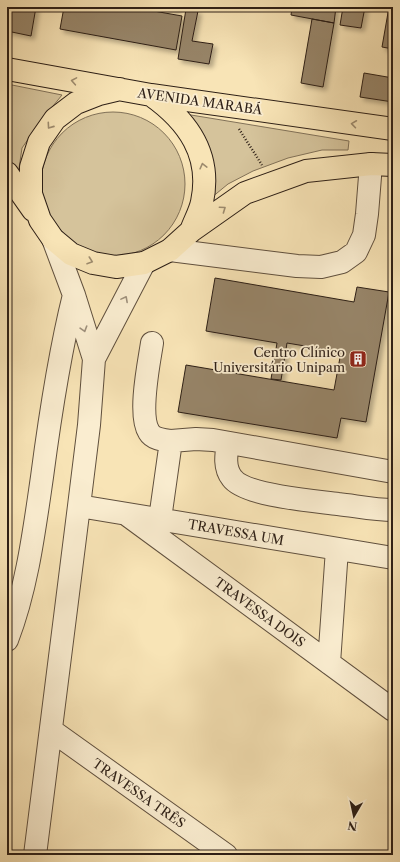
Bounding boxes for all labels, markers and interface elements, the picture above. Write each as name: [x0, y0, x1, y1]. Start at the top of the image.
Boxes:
one-way arrow: [71, 77, 77, 86]
street label: AVENIDA MARABÁ: [136, 84, 264, 118]
one-way arrow: [351, 120, 357, 129]
one-way arrow: [48, 121, 55, 128]
one-way arrow: [199, 163, 207, 170]
one-way arrow: [218, 207, 225, 214]
one-way arrow: [87, 257, 94, 265]
one-way arrow: [120, 296, 128, 304]
one-way arrow: [79, 325, 88, 332]
place label: Centro Clínico Universitário Unipam: [213, 344, 345, 375]
building icon: Centro Clínico Universitário Unipam: [348, 349, 368, 369]
street label: TRAVESSA UM: [187, 516, 285, 548]
street label: TRAVESSA DOIS: [212, 574, 309, 650]
street label: TRAVESSA TRÊS: [89, 755, 189, 831]
north arrow: [334, 796, 374, 836]
text: N: [346, 818, 358, 834]

